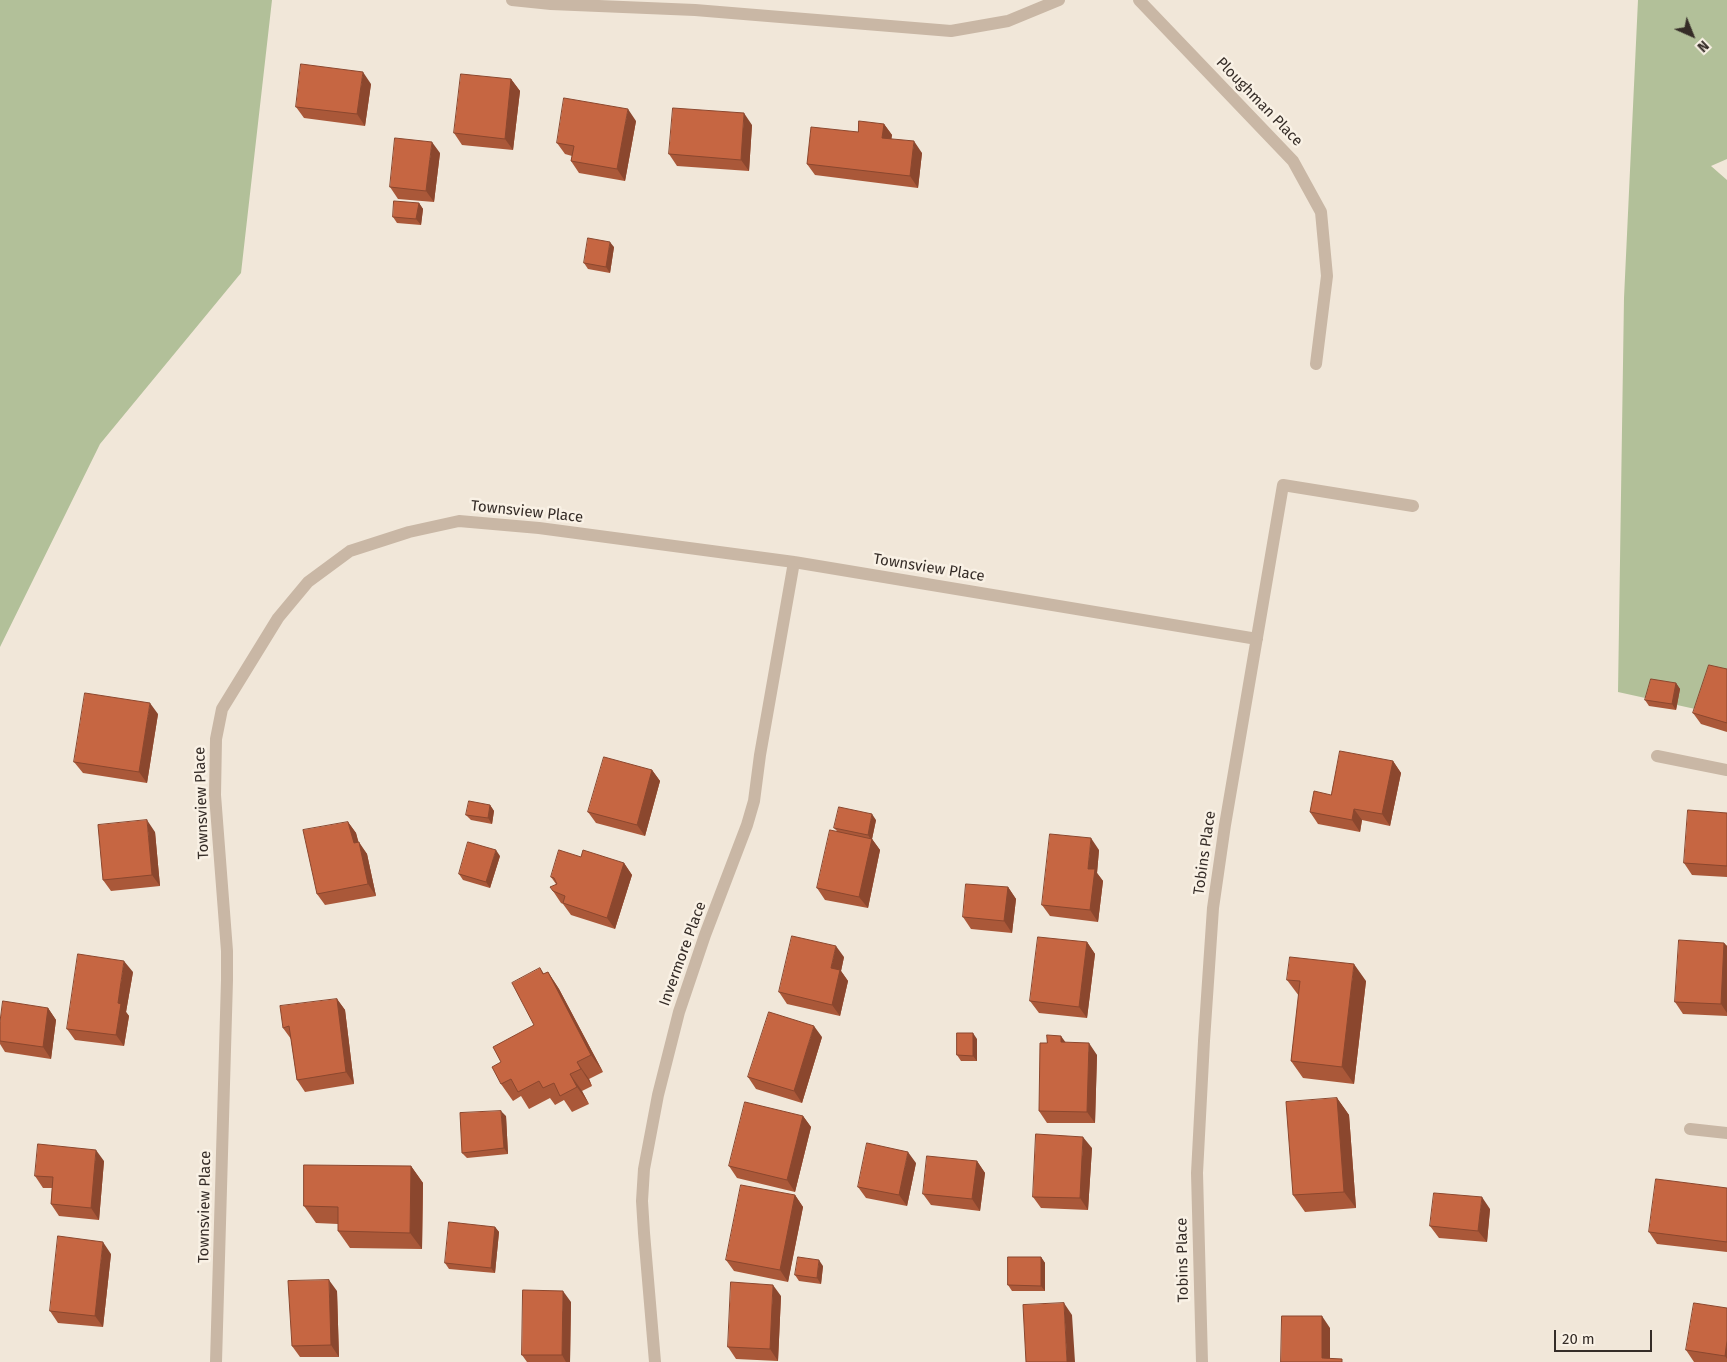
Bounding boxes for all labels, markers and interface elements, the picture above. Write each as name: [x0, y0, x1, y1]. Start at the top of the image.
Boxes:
north arrow: [1667, 10, 1717, 60]
text: N: [1694, 37, 1712, 55]
street label: Ploughman Place: [1212, 54, 1306, 150]
street label: Townsview Place: [470, 497, 584, 527]
street label: Townsview Place: [872, 550, 986, 586]
street label: Townsview Place: [191, 746, 213, 860]
street label: Tobins Place: [1190, 810, 1220, 896]
street label: Invermore Place: [656, 899, 710, 1009]
street label: Townsview Place: [195, 1151, 215, 1263]
street label: Tobins Place: [1173, 1218, 1193, 1302]
scale bar: [1557, 1320, 1654, 1352]
text: 20 m: [1562, 1330, 1595, 1348]

